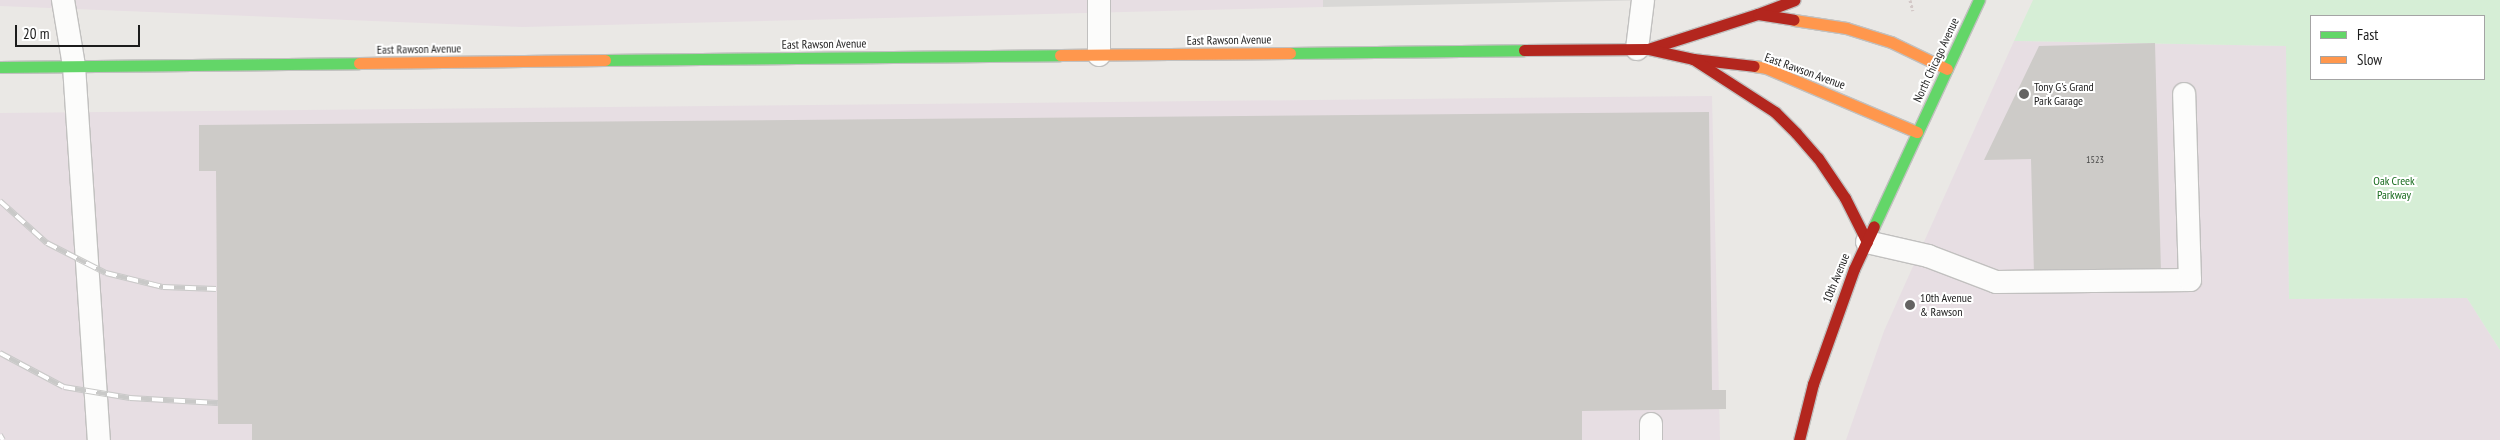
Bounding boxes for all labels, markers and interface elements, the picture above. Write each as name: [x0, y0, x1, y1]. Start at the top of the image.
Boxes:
scale bar: [18, 15, 142, 47]
street label: North Chicago Avenue: [1910, 15, 1962, 105]
legend: [2310, 15, 2485, 80]
text: 20 m: [23, 24, 49, 43]
text: Fast: [2357, 25, 2378, 44]
street label: East Rawson Avenue: [1186, 32, 1272, 48]
street label: East Rawson Avenue: [781, 36, 867, 52]
street label: East Rawson Avenue: [376, 41, 462, 57]
street label: East Rawson Avenue: [1763, 50, 1847, 92]
text: Slow: [2357, 50, 2382, 69]
place label: Tony G's Grand Park Garage: [2034, 80, 2094, 108]
marker: Tony G's Grand Park Garage: [2018, 88, 2030, 100]
house number: 1523: [2086, 154, 2104, 166]
park label: Oak Creek Parkway: [2373, 174, 2415, 202]
street label: 10th Avenue: [1820, 251, 1852, 305]
place label: 10th Avenue & Rawson: [1920, 291, 1972, 319]
marker: 10th Avenue & Rawson: [1904, 299, 1916, 311]

